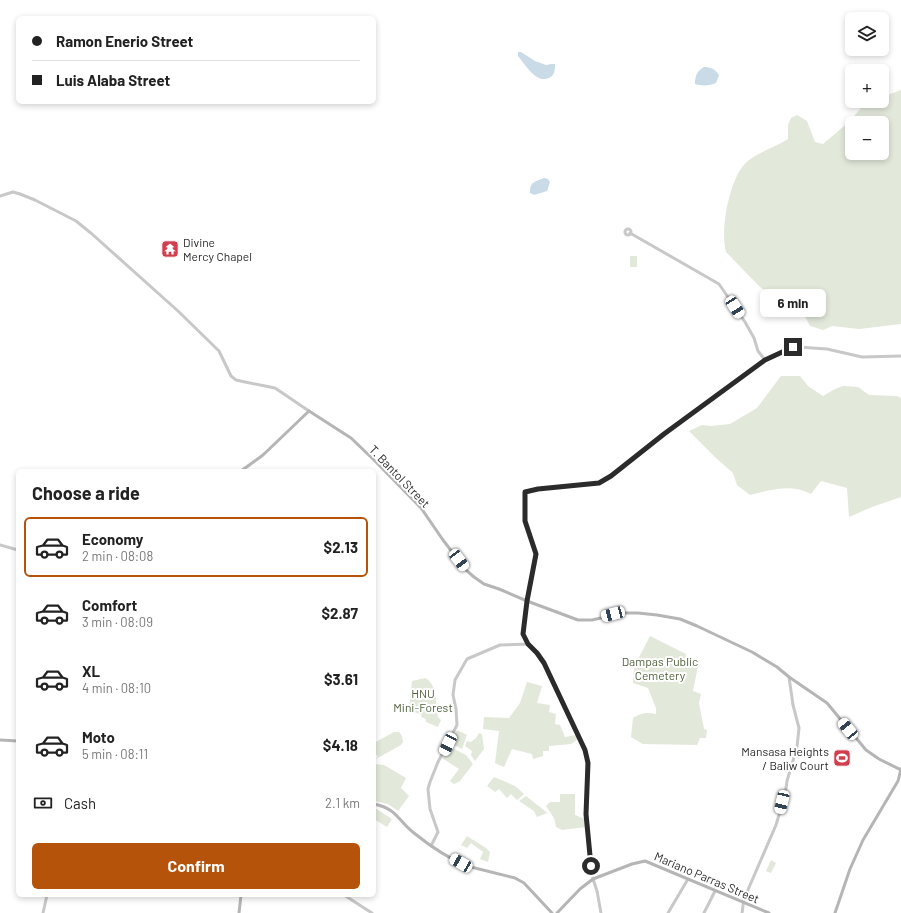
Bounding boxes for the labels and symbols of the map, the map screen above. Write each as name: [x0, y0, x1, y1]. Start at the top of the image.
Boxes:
place label: Divine Mercy Chapel: [183, 235, 252, 263]
temple icon: Divine Mercy Chapel: [160, 239, 180, 259]
callout: 6 min: [760, 289, 826, 317]
car: [723, 294, 747, 320]
route end: [784, 338, 802, 356]
street label: T. Bantol Street: [367, 442, 433, 510]
car: [447, 547, 471, 573]
car: [600, 605, 626, 623]
park label: Dampas Public Cemetery: [622, 654, 698, 682]
park label: HNU Mini-Forest: [393, 686, 453, 714]
car: [836, 716, 860, 742]
car: [437, 731, 459, 757]
place label: Mansasa Heights / Baliw Court: [741, 744, 829, 772]
sports icon: Mansasa Heights / Baliw Court: [832, 748, 852, 768]
car: [773, 789, 791, 815]
street label: Mariano Parras Street: [652, 849, 762, 905]
car: [448, 852, 474, 874]
route start: [582, 857, 600, 875]

